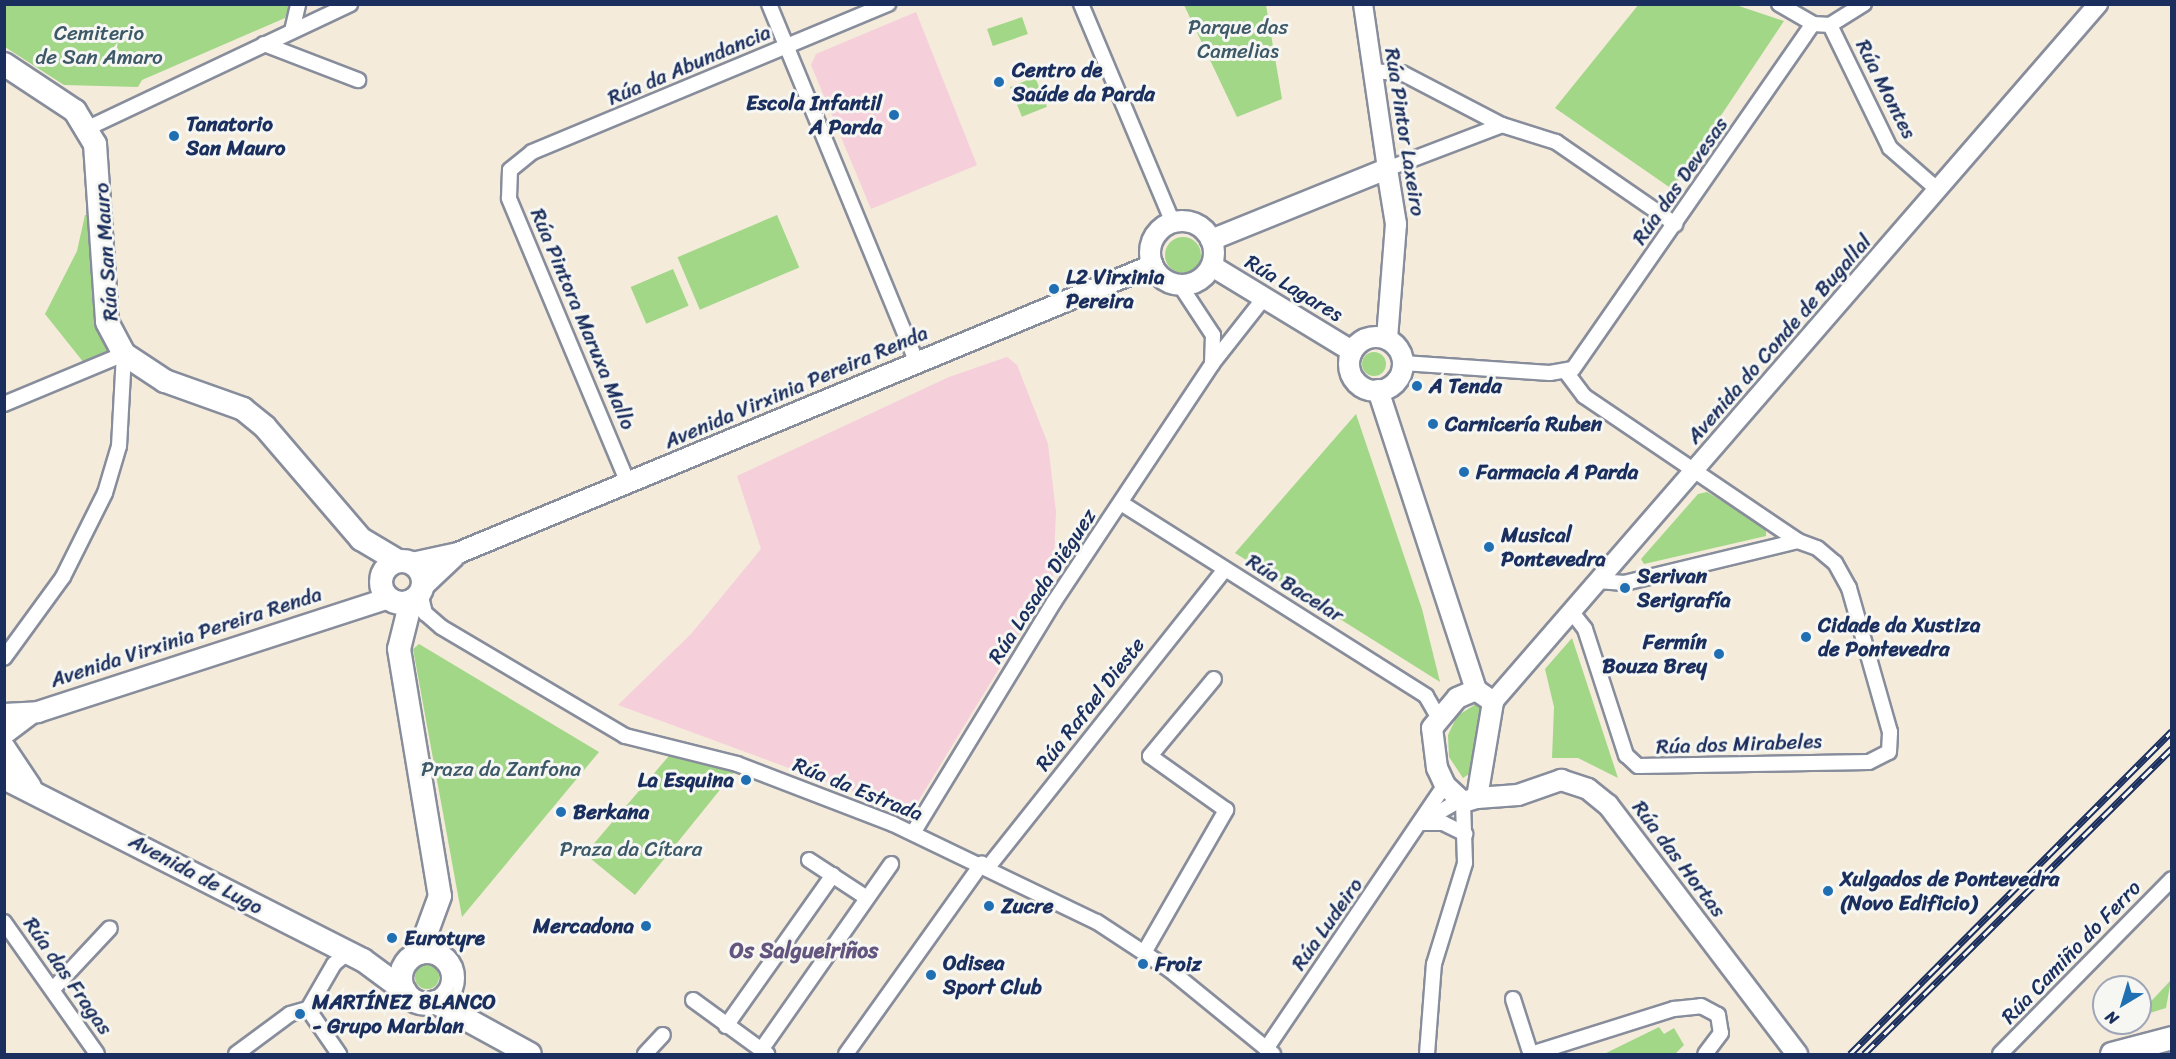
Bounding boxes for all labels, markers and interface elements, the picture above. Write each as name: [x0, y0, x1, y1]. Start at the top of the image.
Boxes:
park label: Parque das Camelias: [1188, 14, 1288, 64]
street label: Rúa da Abundancia: [604, 19, 774, 111]
park label: Cemiterio de San Amaro: [35, 20, 163, 70]
street label: Rúa Montes: [1850, 35, 1922, 143]
street label: Rúa Pintor Laxeiro: [1379, 46, 1431, 218]
place label: Centro de Saúde da Parda: [1012, 57, 1155, 107]
marker: Centro de Saúde da Parda: [990, 73, 1008, 91]
place label: Escola Infantil A Parda: [746, 90, 882, 140]
marker: Escola Infantil A Parda: [887, 108, 901, 122]
place label: Tanatorio San Mauro: [186, 111, 284, 161]
street label: Rúa das Devesas: [1627, 113, 1733, 249]
marker: Tanatorio San Mauro: [167, 129, 181, 143]
street label: Rúa San Mauro: [89, 182, 123, 322]
street label: Rúa Pintora Maruxa Mallo: [525, 204, 641, 434]
street label: Avenida do Conde de Bugallal: [1681, 229, 1877, 449]
street label: Rúa Lagares: [1241, 249, 1347, 327]
place label: L2 Virxinia Pereira: [1066, 264, 1164, 314]
marker: L2 Virxinia Pereira: [1047, 282, 1061, 296]
street label: Avenida Virxinia Pereira Renda: [660, 320, 932, 454]
place label: A Tenda: [1429, 373, 1502, 399]
marker: A Tenda: [1410, 379, 1424, 393]
place label: Carnicería Ruben: [1445, 411, 1603, 437]
marker: Carnicería Ruben: [1426, 417, 1440, 431]
place label: Farmacia A Parda: [1476, 459, 1638, 485]
marker: Farmacia A Parda: [1457, 465, 1471, 479]
street label: Rúa Losada Diéguez: [983, 504, 1101, 668]
place label: Musical Pontevedra: [1501, 522, 1606, 572]
marker: Musical Pontevedra: [1482, 540, 1496, 554]
street label: Rúa Bacelar: [1242, 548, 1348, 628]
place label: Serivan Serigrafía: [1637, 563, 1731, 613]
street label: Avenida Virxinia Pereira Renda: [47, 581, 325, 693]
marker: Serivan Serigrafía: [1618, 581, 1632, 595]
place label: Cidade da Xustiza de Pontevedra: [1818, 612, 1981, 662]
place label: Fermín Bouza Brey: [1602, 629, 1707, 679]
marker: Cidade da Xustiza de Pontevedra: [1799, 630, 1813, 644]
street label: Rúa Rafael Dieste: [1030, 632, 1150, 776]
marker: Fermín Bouza Brey: [1712, 647, 1726, 661]
street label: Rúa dos Mirabeles: [1655, 728, 1823, 760]
street label: Rúa da Estrada: [789, 751, 927, 827]
park label: Praza da Zanfona: [421, 756, 581, 782]
place label: La Esquina: [638, 767, 734, 793]
marker: La Esquina: [739, 773, 753, 787]
street label: Rúa das Hortas: [1627, 796, 1731, 922]
place label: Berkana: [573, 799, 649, 825]
marker: Berkana: [554, 805, 568, 819]
street label: Avenida de Lugo: [125, 828, 267, 920]
park label: Praza da Cítara: [560, 836, 702, 862]
place label: Xulgados de Pontevedra (Novo Edificio): [1840, 866, 2059, 916]
street label: Rúa Ludeiro: [1286, 873, 1368, 975]
street label: Rúa Camiño do Ferro: [1996, 875, 2146, 1029]
marker: Xulgados de Pontevedra (Novo Edificio): [1821, 884, 1835, 898]
place label: Zucre: [1001, 893, 1054, 919]
marker: Zucre: [982, 899, 996, 913]
street label: Rúa das Fragas: [18, 913, 118, 1039]
place label: Mercadona: [533, 913, 634, 939]
marker: Mercadona: [639, 919, 653, 933]
place label: Eurotyre: [404, 925, 485, 951]
marker: Eurotyre: [385, 931, 399, 945]
district label: Os Salgueiriños: [730, 938, 878, 964]
place label: Odisea Sport Club: [943, 950, 1042, 1000]
place label: Froiz: [1155, 951, 1201, 977]
marker: Froiz: [1136, 957, 1150, 971]
marker: Odisea Sport Club: [924, 968, 938, 982]
north arrow: [2092, 975, 2152, 1035]
place label: MARTÍNEZ BLANCO - Grupo Marblan: [312, 989, 496, 1039]
text: N: [2099, 1003, 2125, 1033]
marker: MARTÍNEZ BLANCO - Grupo Marblan: [293, 1007, 307, 1021]

